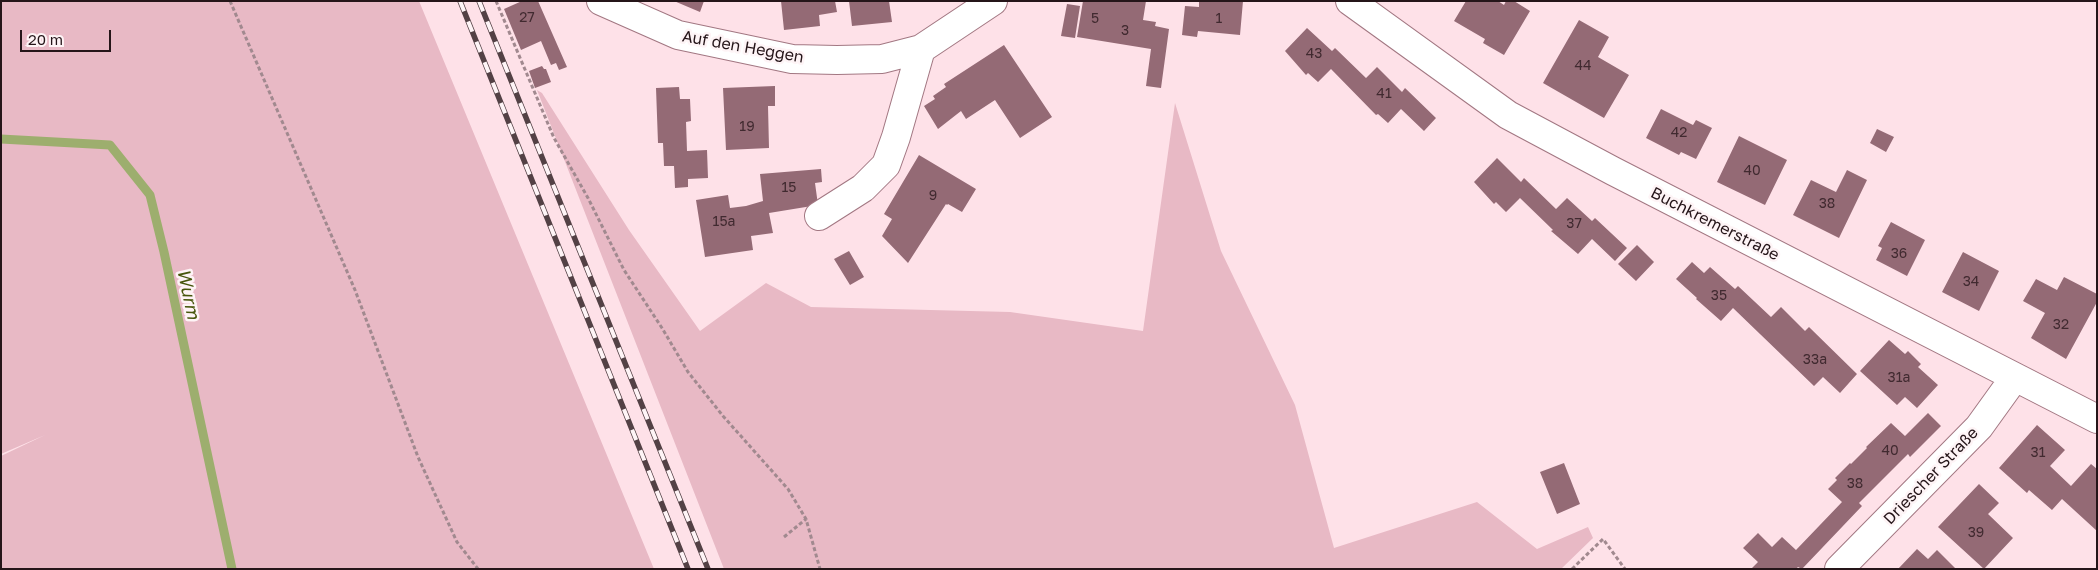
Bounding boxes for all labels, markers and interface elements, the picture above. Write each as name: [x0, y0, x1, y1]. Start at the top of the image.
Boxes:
house number: 27: [519, 10, 535, 26]
house number: 5: [1091, 11, 1099, 27]
house number: 1: [1216, 11, 1222, 27]
scale bar: [22, 20, 114, 52]
house number: 3: [1121, 23, 1129, 39]
street label: Auf den Heggen: [681, 27, 805, 67]
text: 20 m: [28, 30, 63, 48]
house number: 43: [1306, 46, 1322, 62]
house number: 44: [1574, 58, 1592, 74]
house number: 41: [1376, 86, 1392, 102]
house number: 19: [739, 119, 755, 135]
house number: 42: [1671, 125, 1687, 141]
house number: 40: [1743, 163, 1761, 179]
house number: 15: [782, 180, 796, 196]
street label: Buchkremerstraße: [1648, 183, 1782, 265]
house number: 9: [929, 188, 937, 204]
house number: 38: [1819, 196, 1835, 212]
house number: 15a: [713, 214, 735, 230]
house number: 37: [1566, 216, 1582, 232]
house number: 36: [1891, 246, 1907, 262]
water label: Wurm: [172, 267, 204, 321]
house number: 34: [1963, 274, 1979, 290]
house number: 35: [1711, 288, 1727, 304]
house number: 32: [2053, 317, 2069, 333]
house number: 33a: [1803, 352, 1827, 368]
house number: 31a: [1888, 370, 1910, 386]
street label: Driescher Straße: [1880, 423, 1982, 529]
house number: 40: [1881, 443, 1899, 459]
house number: 31: [2031, 445, 2045, 461]
house number: 38: [1847, 476, 1863, 492]
house number: 39: [1968, 525, 1984, 541]

